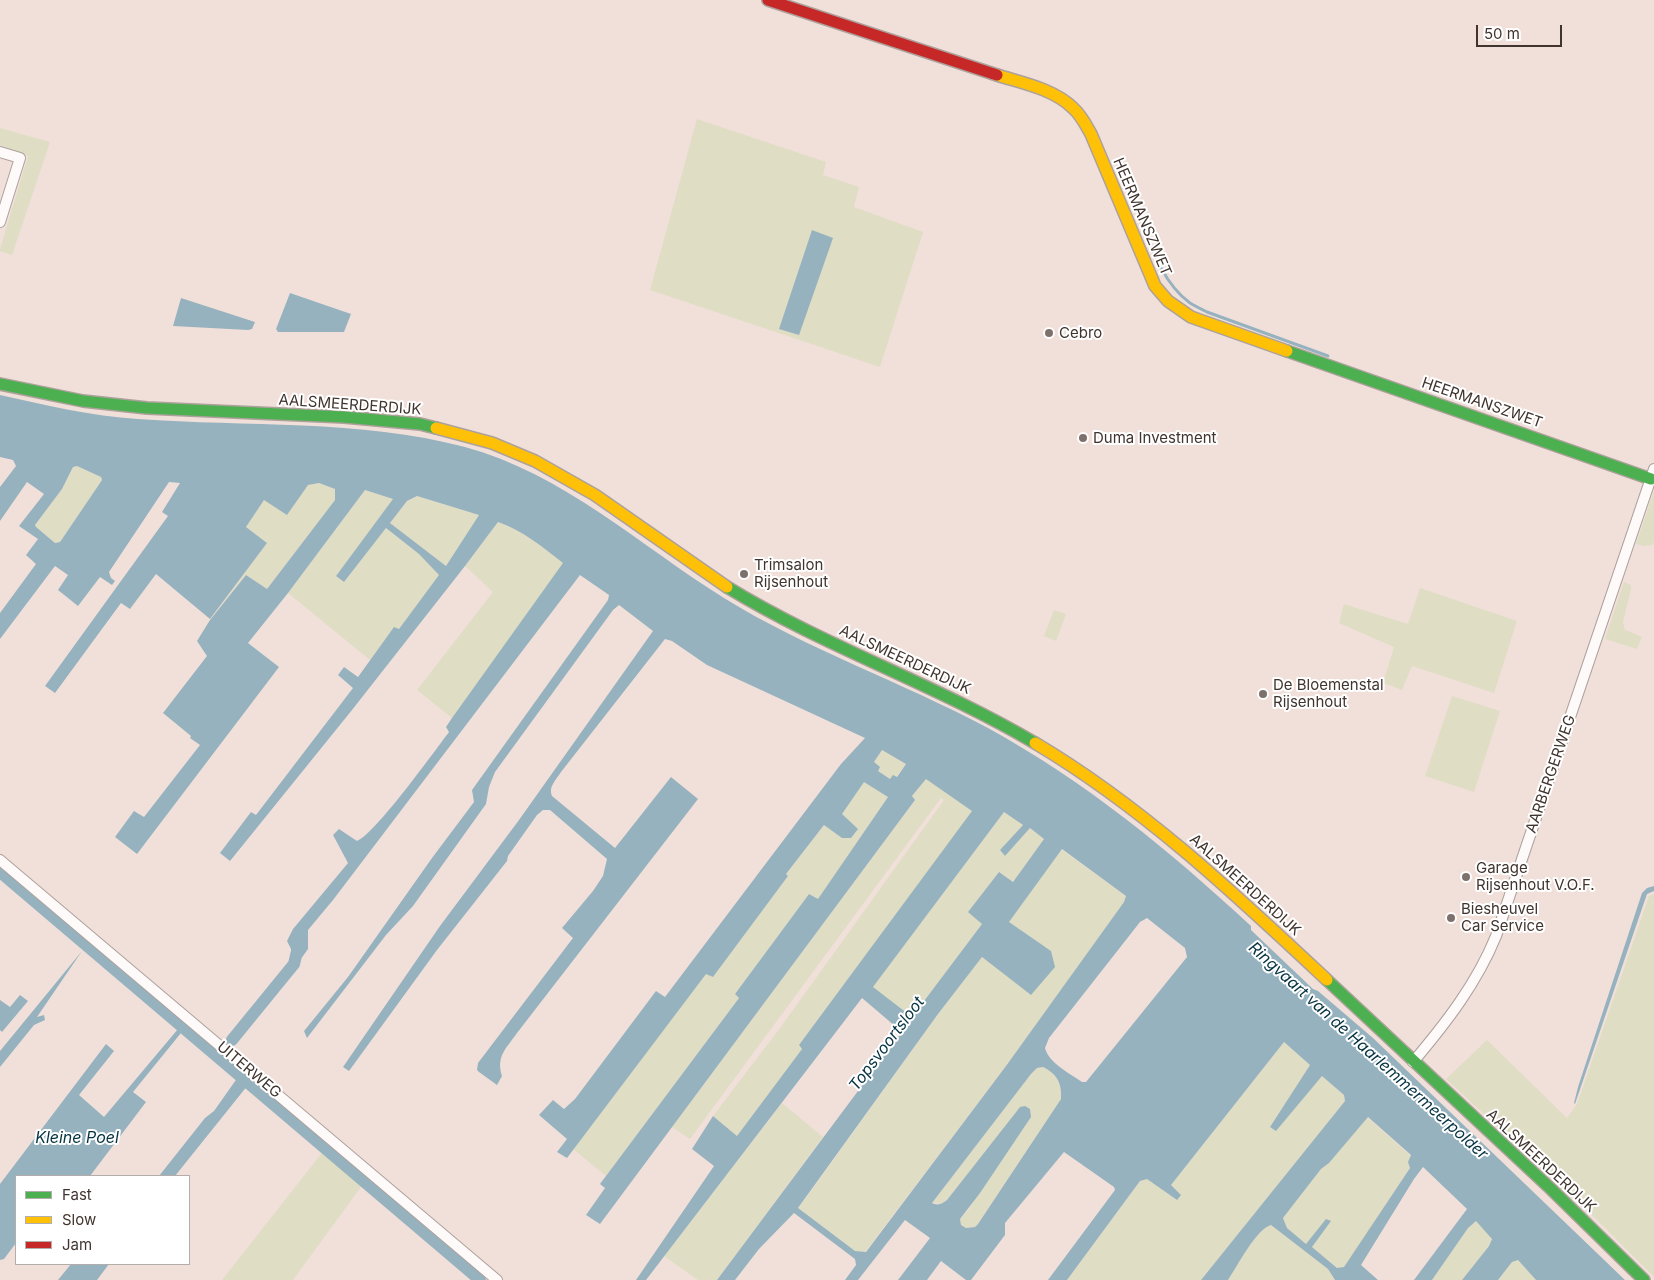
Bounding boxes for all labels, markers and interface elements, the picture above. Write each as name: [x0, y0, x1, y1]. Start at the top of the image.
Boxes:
scale bar: [1479, 15, 1565, 47]
text: 50 m: [1484, 24, 1520, 43]
street label: HEERMANSZWET: [1109, 155, 1175, 279]
place label: Cebro: [1059, 324, 1102, 342]
marker: Cebro: [1043, 327, 1055, 339]
street label: HEERMANSZWET: [1419, 374, 1545, 432]
street label: AALSMEERDERDIJK: [278, 391, 422, 419]
place label: Duma Investment: [1093, 429, 1217, 447]
marker: Duma Investment: [1077, 432, 1089, 444]
place label: Trimsalon Rijsenhout: [754, 556, 828, 591]
marker: Trimsalon Rijsenhout: [738, 568, 750, 580]
street label: AALSMEERDERDIJK: [836, 622, 974, 698]
place label: De Bloemenstal Rijsenhout: [1273, 676, 1384, 711]
marker: De Bloemenstal Rijsenhout: [1257, 688, 1269, 700]
street label: AARBERGERWEG: [1522, 712, 1580, 836]
street label: AALSMEERDERDIJK: [1186, 830, 1304, 940]
place label: Garage Rijsenhout V.O.F.: [1476, 859, 1595, 894]
marker: Garage Rijsenhout V.O.F.: [1460, 871, 1472, 883]
place label: Biesheuvel Car Service: [1461, 900, 1544, 935]
marker: Biesheuvel Car Service: [1445, 912, 1457, 924]
water label: Ringvaart van de Haarlemmermeerpolder: [1244, 938, 1492, 1164]
water label: Topsvoortsloot: [845, 993, 929, 1095]
street label: UITERWEG: [213, 1038, 285, 1102]
street label: AALSMEERDERDIJK: [1482, 1106, 1600, 1216]
water label: Kleine Poel: [35, 1128, 119, 1148]
legend: [15, 1175, 190, 1265]
text: Fast: [62, 1185, 92, 1204]
text: Slow: [62, 1210, 96, 1229]
text: Jam: [62, 1235, 92, 1254]

